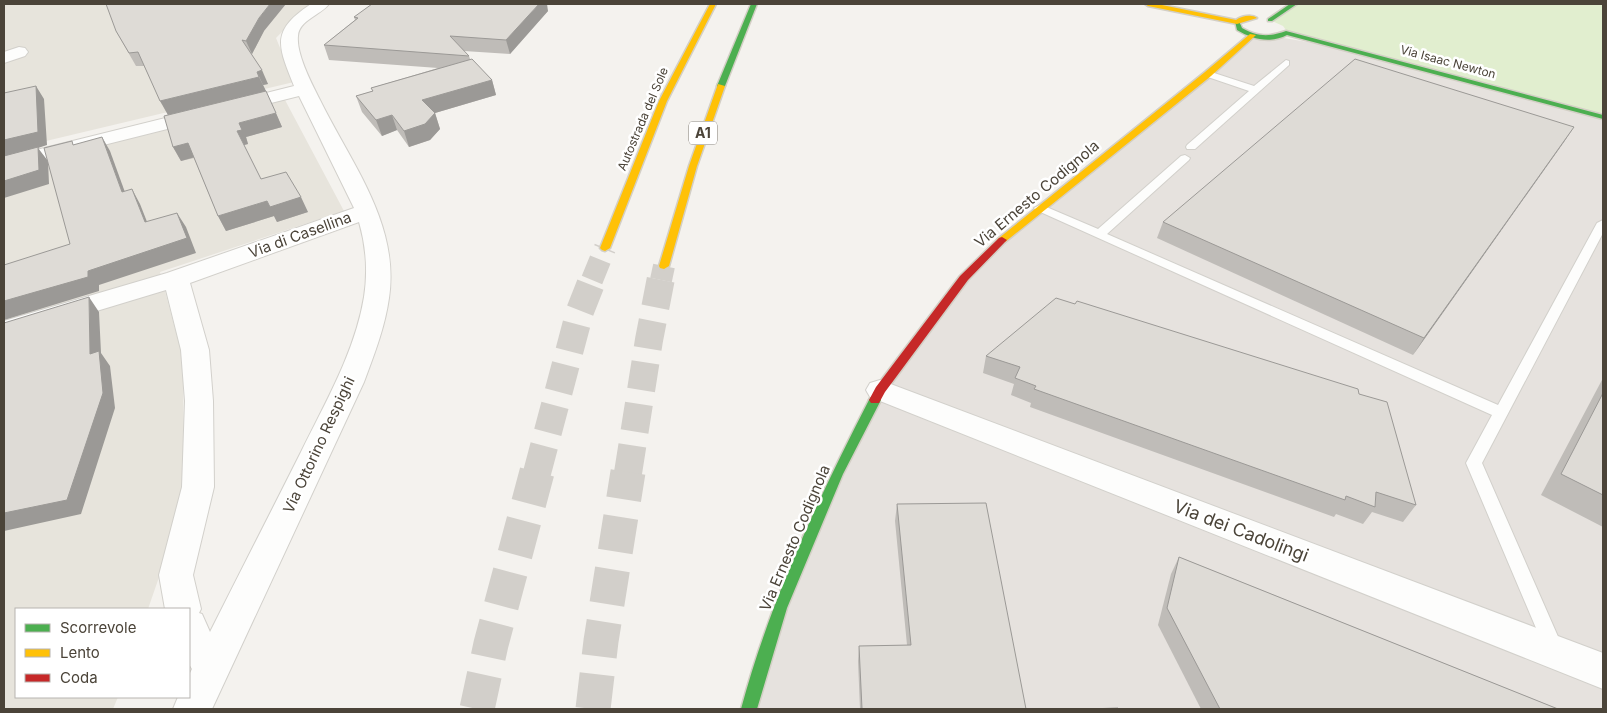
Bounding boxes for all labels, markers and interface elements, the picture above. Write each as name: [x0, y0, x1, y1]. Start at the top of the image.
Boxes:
street label: Via Isaac Newton: [1399, 42, 1498, 81]
street label: Autostrada del Sole: [614, 65, 671, 173]
road number: A1: [689, 122, 717, 144]
street label: Via Ernesto Codignola: [970, 136, 1103, 251]
street label: Via di Casellina: [246, 207, 354, 262]
street label: Via Ottorino Respighi: [279, 373, 359, 516]
street label: Via Ernesto Codignola: [755, 462, 834, 614]
street label: Via dei Cadolingi: [1171, 495, 1312, 566]
legend: [15, 608, 190, 698]
text: Scorrevole: [60, 618, 136, 637]
text: Lento: [60, 643, 100, 662]
text: Coda: [60, 668, 98, 687]

